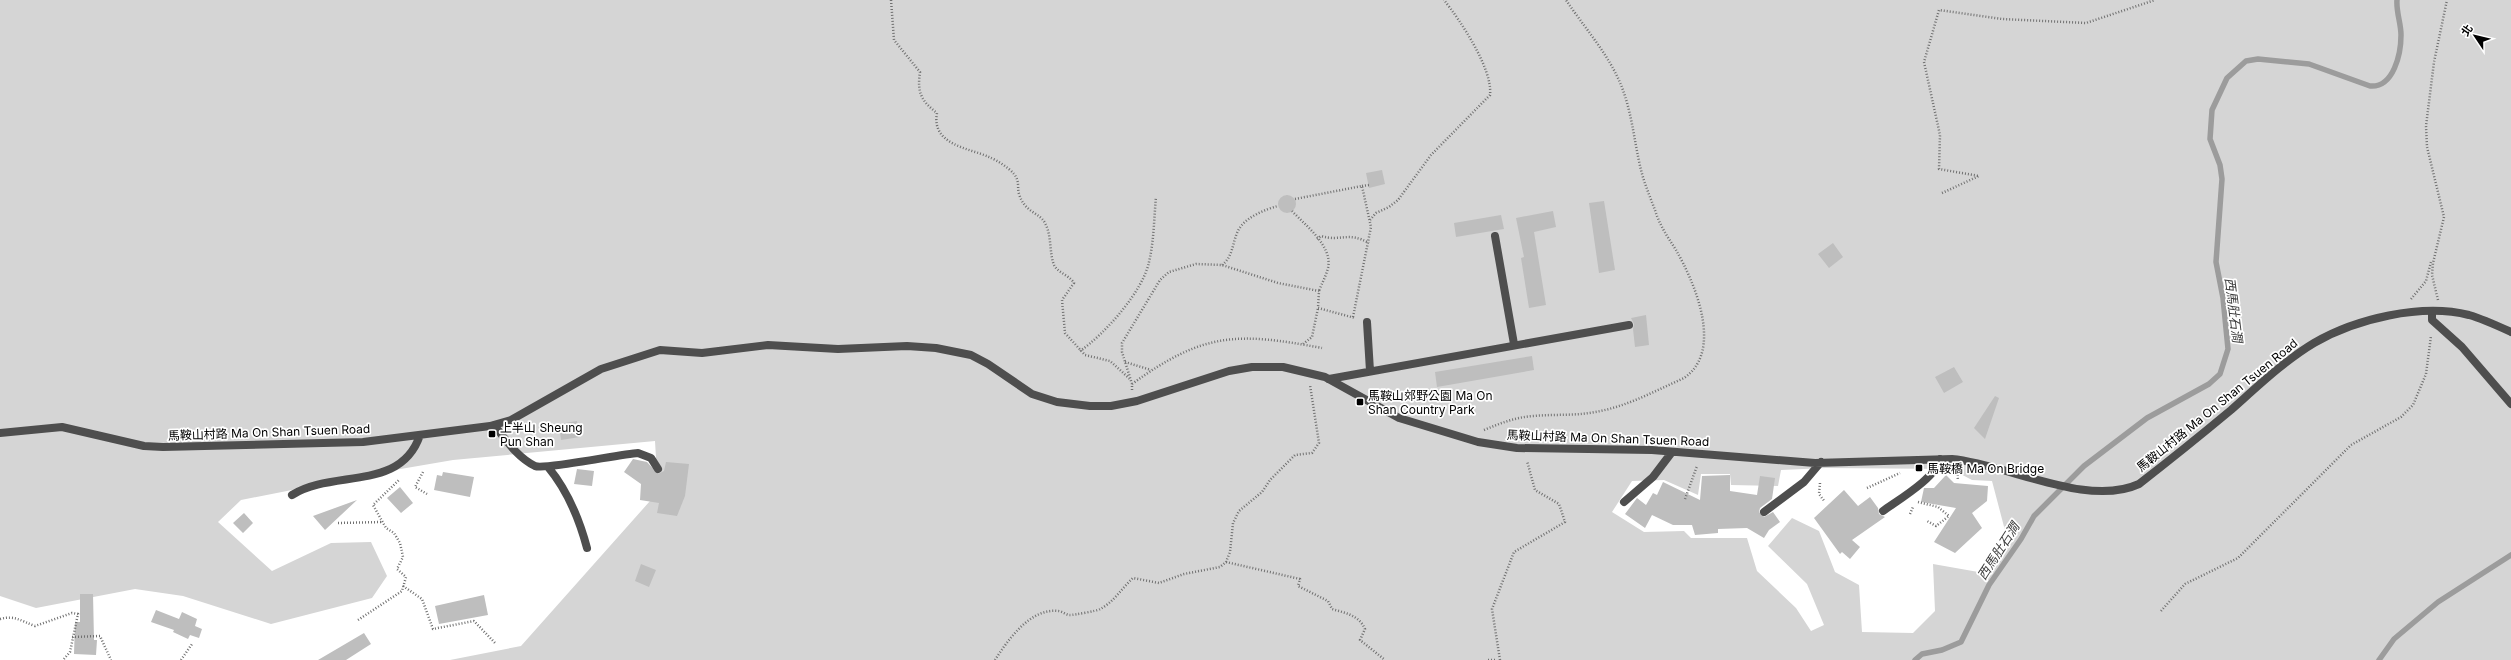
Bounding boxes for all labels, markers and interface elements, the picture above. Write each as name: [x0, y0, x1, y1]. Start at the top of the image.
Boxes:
north arrow: [2455, 16, 2495, 56]
text: 北: [2458, 22, 2476, 39]
water label: 西馬肚石澗: [2222, 277, 2246, 345]
street label: 馬鞍山村路 Ma On Shan Tsuen Road: [2134, 335, 2300, 475]
place label: 馬鞍山郊野公園 Ma On Shan Country Park: [1368, 388, 1493, 417]
marker: 馬鞍山郊野公園 Ma On Shan Country Park: [1355, 397, 1365, 407]
place label: 上半山 Sheung Pun Shan: [500, 420, 583, 449]
street label: 馬鞍山村路 Ma On Shan Tsuen Road: [167, 421, 371, 443]
street label: 馬鞍山村路 Ma On Shan Tsuen Road: [1506, 427, 1710, 449]
marker: 上半山 Sheung Pun Shan: [487, 429, 497, 439]
place label: 馬鞍橋 Ma On Bridge: [1927, 461, 2044, 476]
marker: 馬鞍橋 Ma On Bridge: [1914, 463, 1924, 473]
water label: 西馬肚石澗: [1974, 518, 2023, 583]

